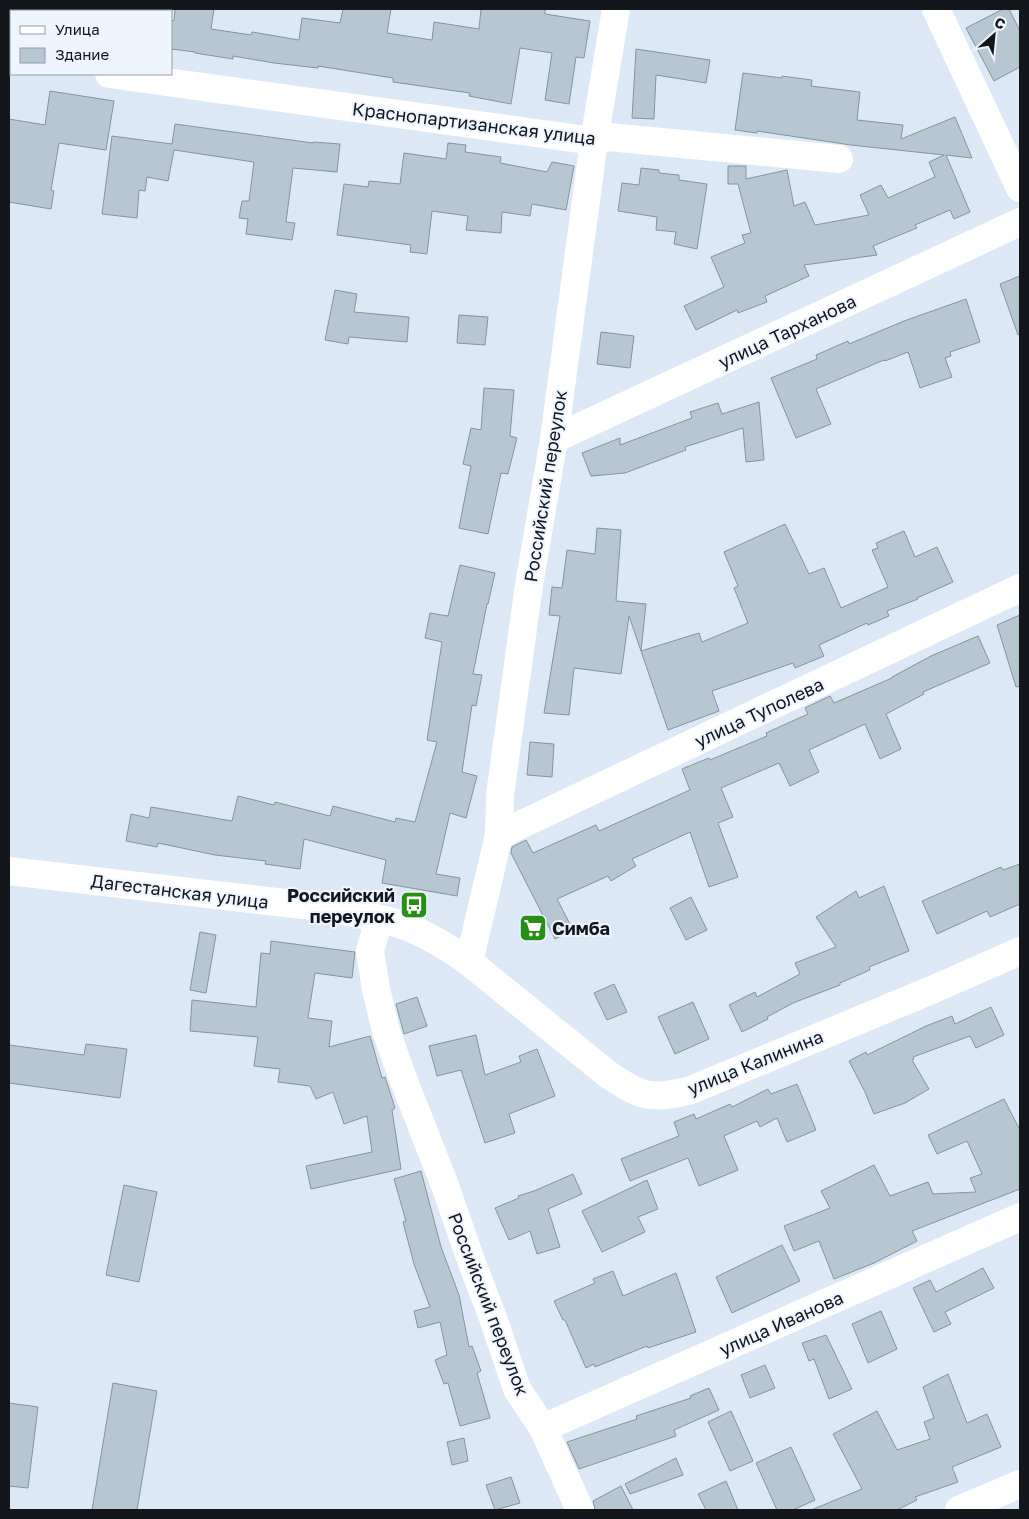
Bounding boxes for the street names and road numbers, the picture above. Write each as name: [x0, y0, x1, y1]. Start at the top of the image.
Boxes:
street label: Краснопартизанская улица: [351, 97, 597, 149]
street label: улица Тарханова: [715, 289, 859, 373]
street label: Российский переулок: [519, 388, 571, 584]
street label: улица Туполева: [691, 672, 827, 752]
street label: Дагестанская улица: [90, 869, 270, 913]
street label: улица Калинина: [684, 1025, 826, 1099]
street label: Российский переулок: [444, 1209, 534, 1399]
street label: улица Иванова: [716, 1286, 846, 1360]

